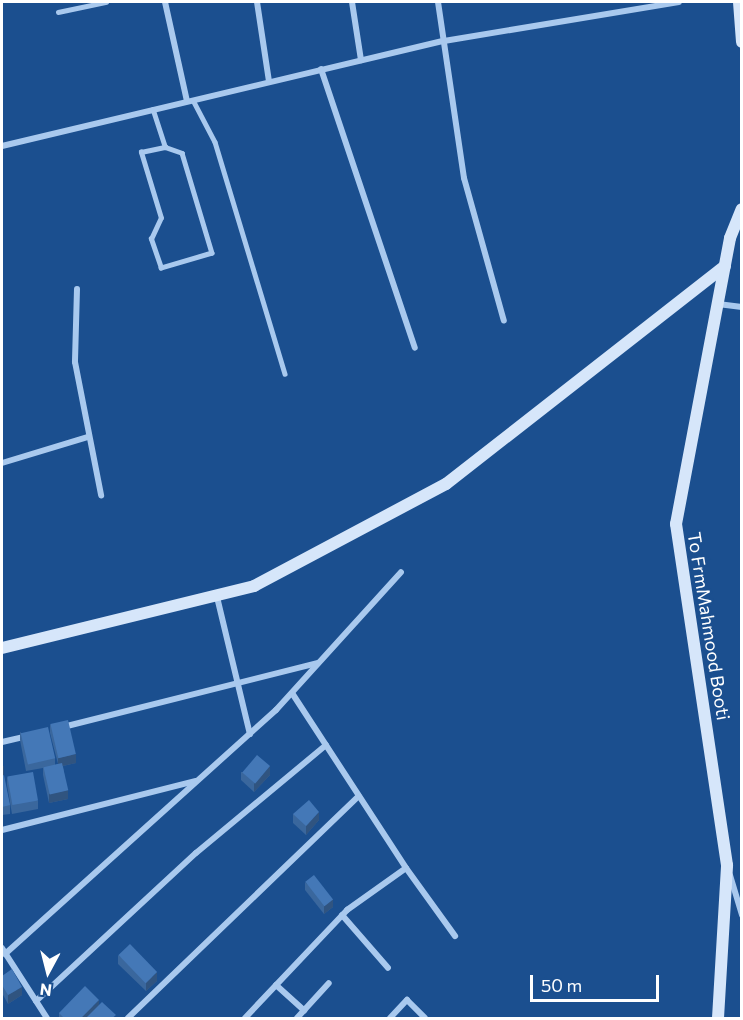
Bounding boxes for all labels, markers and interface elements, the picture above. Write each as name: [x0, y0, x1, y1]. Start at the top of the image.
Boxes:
street label: To FrmMahmood Booti: [683, 530, 735, 722]
north arrow: [18, 942, 78, 1002]
scale bar: [533, 963, 662, 1001]
text: 50 m: [541, 974, 582, 996]
text: N: [39, 980, 53, 1001]

